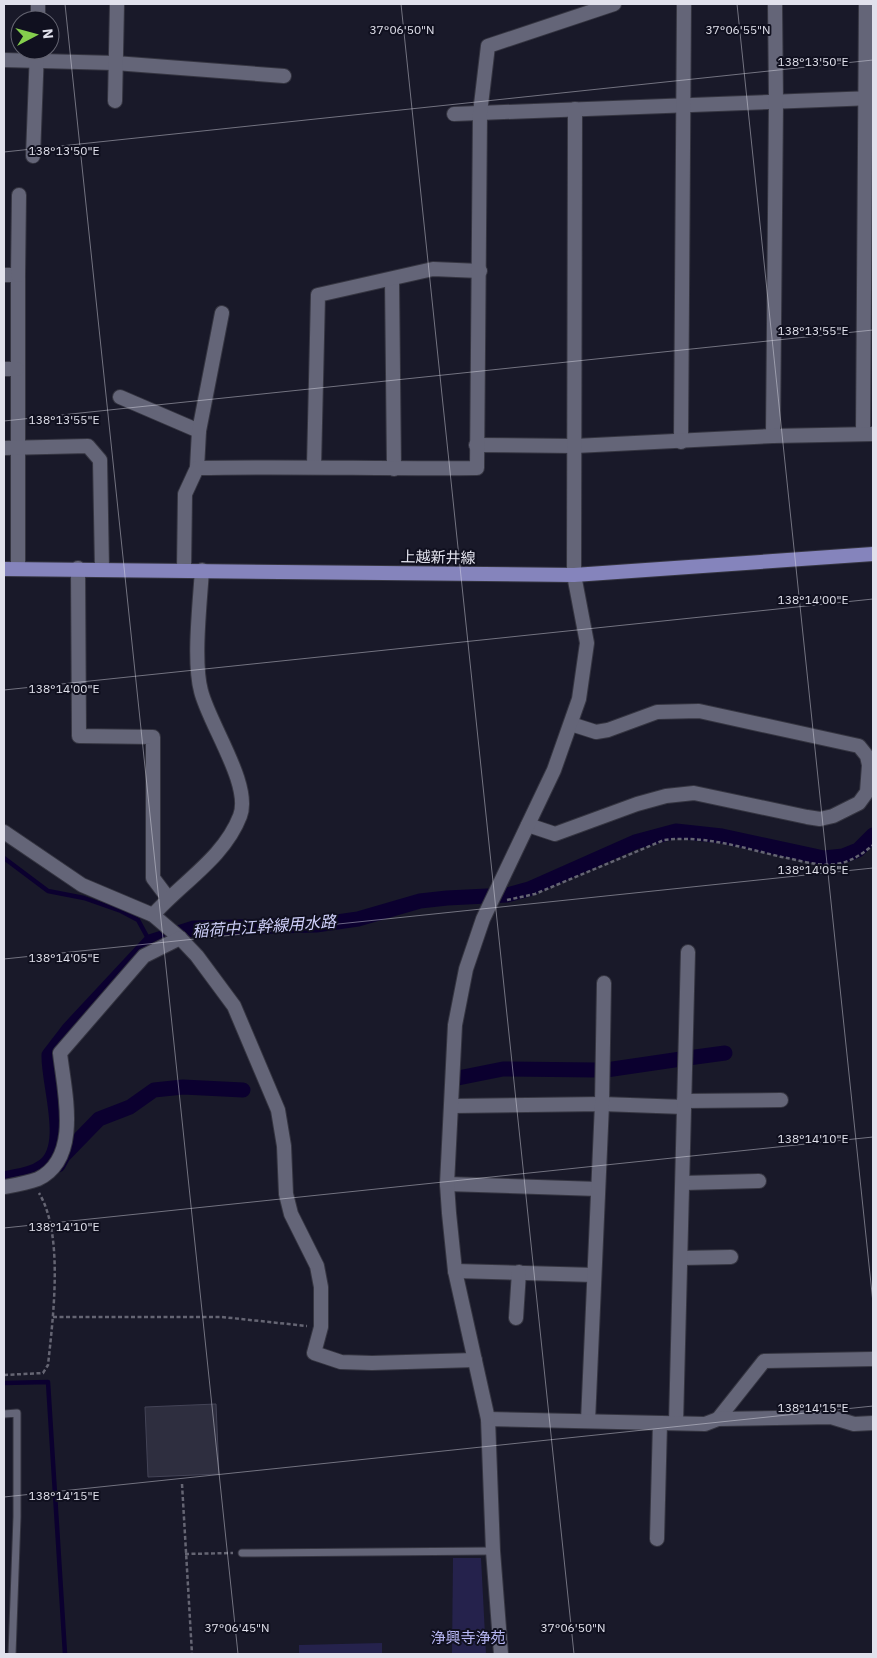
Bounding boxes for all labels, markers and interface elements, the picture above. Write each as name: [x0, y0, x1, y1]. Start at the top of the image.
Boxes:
north arrow: [10, 10, 60, 60]
text: 37°06'50"N: [369, 22, 435, 37]
text: 37°06'55"N: [705, 22, 771, 37]
text: N: [38, 28, 57, 40]
text: 138°13'50"E: [778, 54, 848, 69]
text: 138°13'50"E: [29, 143, 99, 158]
text: 138°13'55"E: [778, 323, 848, 338]
text: 138°13'55"E: [29, 412, 99, 427]
street label: 上越新井線: [400, 547, 476, 567]
text: 138°14'00"E: [778, 592, 848, 607]
text: 138°14'00"E: [29, 681, 99, 696]
text: 138°14'05"E: [778, 862, 848, 877]
water label: 稲荷中江幹線用水路: [191, 911, 339, 941]
text: 138°14'05"E: [29, 950, 99, 965]
text: 138°14'10"E: [778, 1131, 848, 1146]
text: 138°14'10"E: [29, 1219, 99, 1234]
text: 138°14'15"E: [778, 1400, 848, 1415]
text: 138°14'15"E: [29, 1488, 99, 1503]
text: 37°06'45"N: [204, 1620, 270, 1635]
text: 37°06'50"N: [540, 1620, 606, 1635]
park label: 浄興寺浄苑: [430, 1628, 506, 1647]

